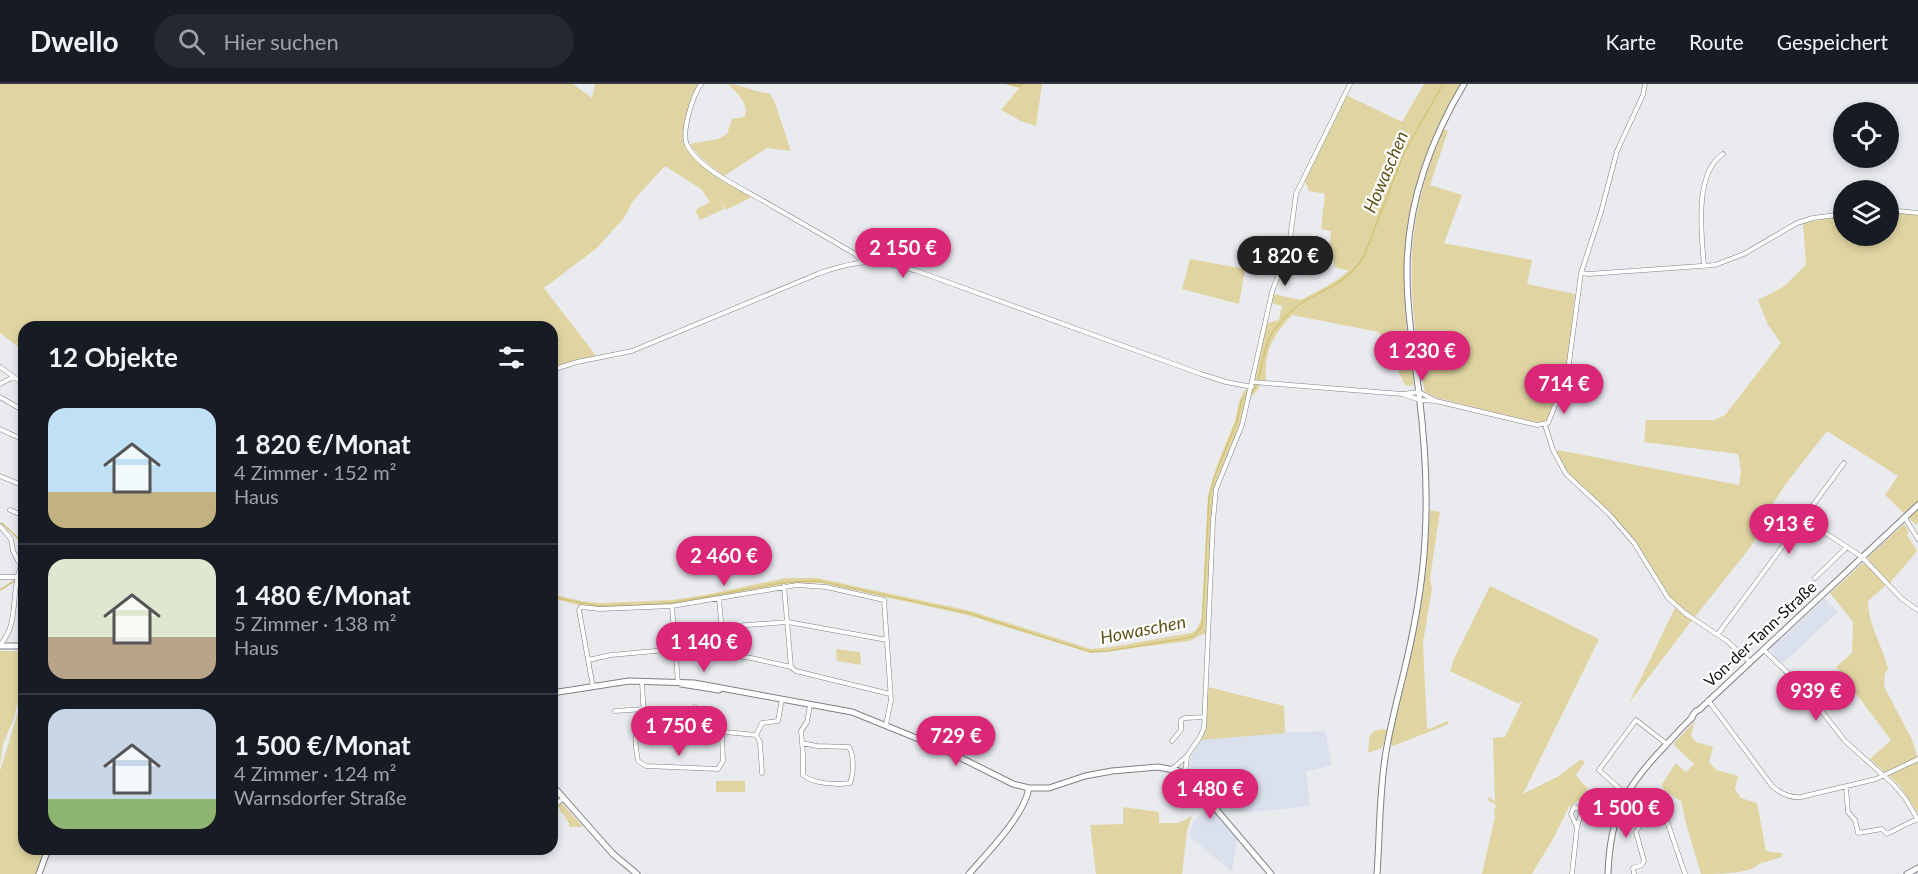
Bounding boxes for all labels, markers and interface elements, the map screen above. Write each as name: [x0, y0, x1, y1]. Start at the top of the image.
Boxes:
search box: [154, 14, 574, 68]
text: Dwello: [30, 24, 118, 58]
icon: search: [175, 25, 208, 58]
text: Hier suchen: [223, 28, 339, 55]
text: Karte: [1606, 29, 1656, 54]
text: Route: [1689, 29, 1744, 54]
text: Gespeichert: [1777, 29, 1888, 54]
map controls: [1833, 102, 1899, 246]
button: locate: [1833, 102, 1899, 168]
water label: Howaschen: [1358, 127, 1412, 216]
button: layers: [1833, 180, 1899, 246]
pin: 2 150 €: [848, 228, 958, 279]
text: 2 150 €: [869, 235, 937, 259]
pin: 1 820 €: [1230, 236, 1340, 287]
text: 1 820 €: [1251, 243, 1319, 267]
pin: 1 230 €: [1367, 331, 1477, 382]
text: 1 230 €: [1388, 338, 1456, 362]
text: 12 Objekte: [48, 341, 178, 373]
icon: filters: [495, 341, 528, 374]
pin: 714 €: [1522, 364, 1606, 415]
text: 714 €: [1538, 371, 1590, 395]
text: 1 820 €/Monat: [234, 428, 411, 460]
icon: home: [96, 432, 168, 504]
text: 4 Zimmer · 152 m²: [234, 460, 396, 484]
text: Haus: [234, 484, 279, 508]
pin: 913 €: [1747, 504, 1831, 555]
text: 913 €: [1763, 511, 1815, 535]
pin: 2 460 €: [669, 536, 779, 587]
text: 2 460 €: [690, 543, 758, 567]
street label: Von-der-Tann-Straße: [1700, 577, 1820, 690]
text: 1 480 €/Monat: [234, 579, 411, 611]
icon: home: [96, 583, 168, 655]
water label: Howaschen: [1098, 610, 1188, 648]
text: 5 Zimmer · 138 m²: [234, 611, 396, 635]
pin: 1 140 €: [649, 622, 759, 673]
text: 1 140 €: [670, 629, 738, 653]
text: Haus: [234, 635, 279, 659]
pin: 939 €: [1774, 671, 1858, 722]
text: 939 €: [1790, 678, 1842, 702]
pin: 1 750 €: [624, 706, 734, 757]
text: 1 750 €: [645, 713, 713, 737]
pin: 729 €: [914, 716, 998, 767]
text: 729 €: [930, 723, 982, 747]
text: 1 500 €/Monat: [234, 729, 411, 761]
icon: home: [96, 733, 168, 805]
text: 4 Zimmer · 124 m²: [234, 761, 396, 785]
pin: 1 480 €: [1155, 769, 1265, 820]
text: 1 480 €: [1176, 776, 1244, 800]
text: Warnsdorfer Straße: [234, 785, 406, 809]
pin: 1 500 €: [1571, 788, 1681, 839]
text: 1 500 €: [1592, 795, 1660, 819]

